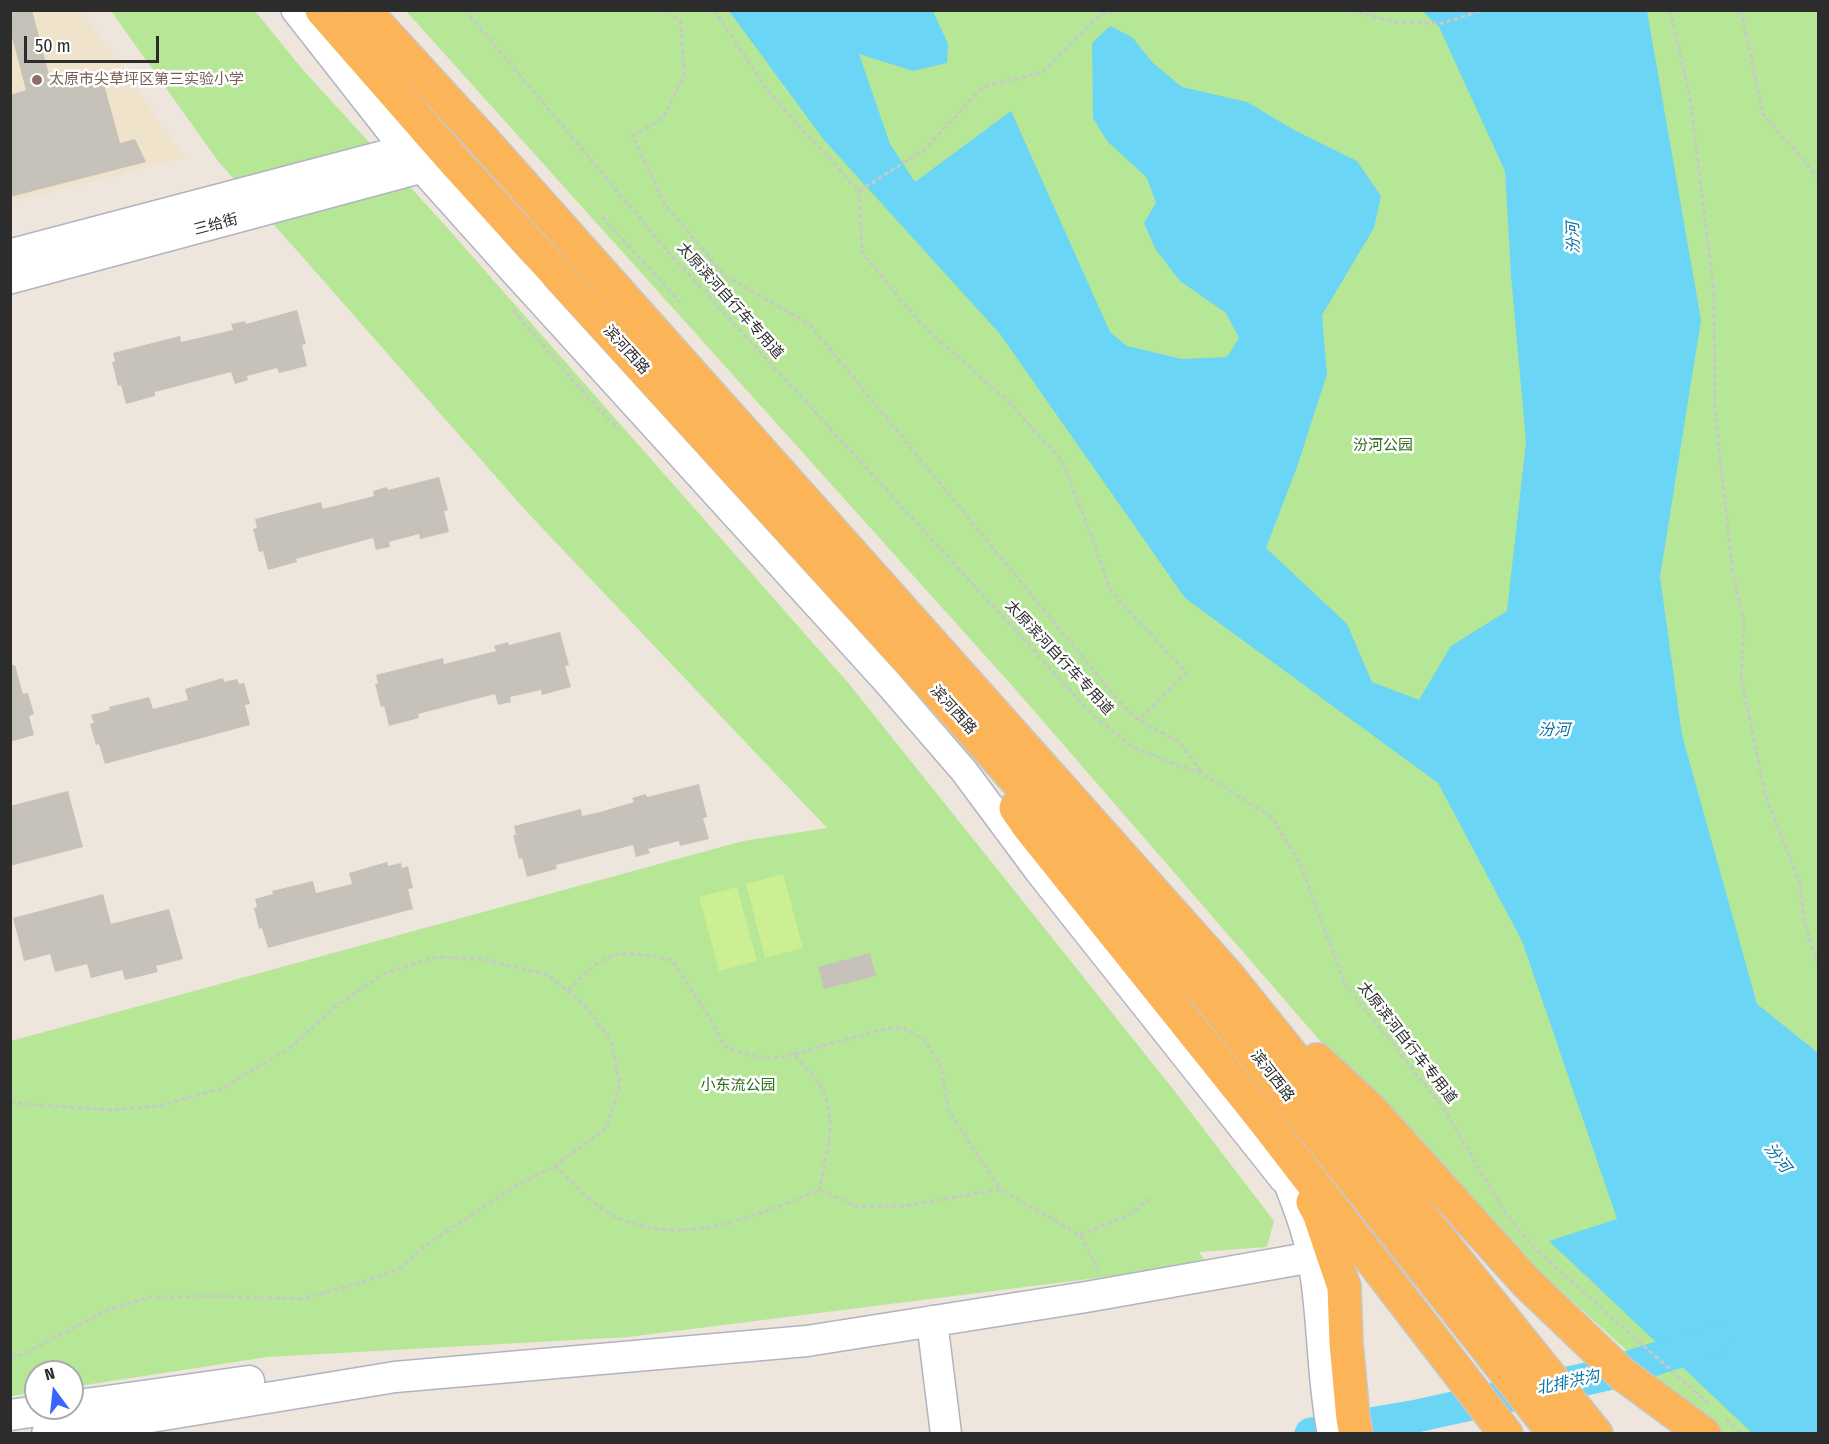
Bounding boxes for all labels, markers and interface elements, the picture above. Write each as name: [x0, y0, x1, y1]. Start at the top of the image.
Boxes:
scale bar: [27, 24, 162, 62]
text: 50 m: [35, 35, 71, 57]
place label: 太原市尖草坪区第三实验小学: [49, 71, 244, 89]
marker: 太原市尖草坪区第三实验小学: [30, 73, 44, 87]
street label: 三给街: [192, 210, 240, 240]
water label: 汾河: [1564, 222, 1584, 254]
street label: 太原滨河自行车专用道: [673, 239, 787, 363]
street label: 滨河西路: [599, 322, 653, 378]
park label: 汾河公园: [1353, 437, 1413, 455]
street label: 太原滨河自行车专用道: [1001, 597, 1117, 719]
street label: 滨河西路: [926, 682, 980, 738]
water label: 汾河: [1538, 721, 1570, 741]
street label: 太原滨河自行车专用道: [1354, 978, 1460, 1108]
street label: 滨河西路: [1246, 1047, 1298, 1105]
park label: 小东流公园: [701, 1077, 775, 1095]
water label: 汾河: [1760, 1139, 1794, 1177]
north arrow: [24, 1360, 84, 1420]
text: N: [43, 1364, 57, 1384]
water label: 北排洪沟: [1535, 1367, 1601, 1399]

